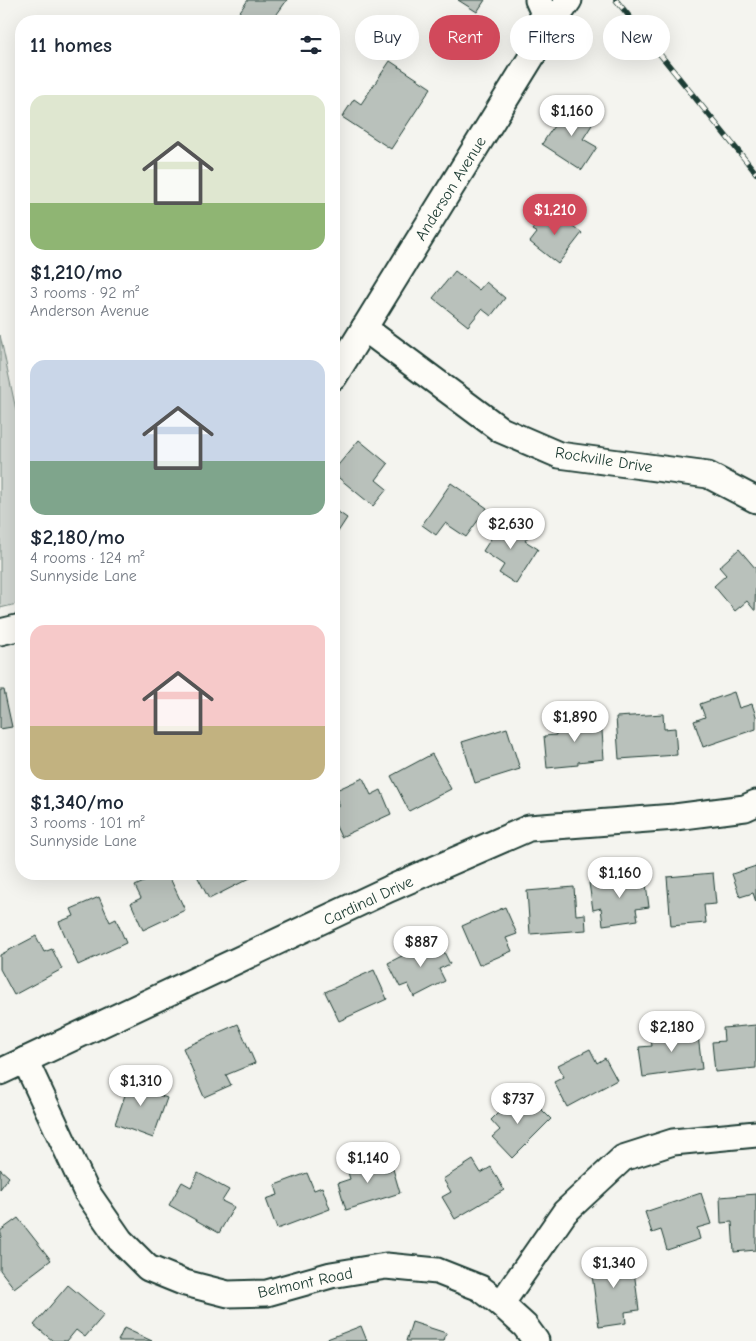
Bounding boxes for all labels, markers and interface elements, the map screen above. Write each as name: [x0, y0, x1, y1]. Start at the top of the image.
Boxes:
chip: Buy: [355, 15, 419, 60]
chip: Rent: [429, 15, 500, 60]
chip: Filters: [510, 15, 593, 60]
chip: New: [603, 15, 670, 60]
icon: filters: [297, 31, 325, 59]
text: 11 homes: [30, 33, 112, 57]
pin: $1,160: [531, 94, 613, 137]
text: $1,160: [551, 102, 593, 120]
icon: home: [133, 128, 223, 218]
street label: Anderson Avenue: [412, 133, 490, 244]
pin: $1,210: [514, 194, 596, 236]
text: $1,210: [534, 201, 576, 219]
text: $1,210/mo: [30, 260, 122, 284]
text: 3 rooms · 92 m²: [30, 284, 139, 302]
text: Anderson Avenue: [30, 302, 149, 320]
icon: home: [133, 393, 223, 483]
street label: Rockville Drive: [554, 443, 654, 477]
pin: $2,630: [470, 508, 552, 550]
text: $2,630: [488, 515, 534, 533]
text: $2,180/mo: [30, 525, 125, 549]
text: 4 rooms · 124 m²: [30, 549, 144, 567]
text: Sunnyside Lane: [30, 567, 137, 585]
icon: home: [133, 658, 223, 748]
pin: $1,890: [534, 700, 616, 743]
text: $1,890: [553, 708, 597, 726]
text: $1,340/mo: [30, 790, 124, 814]
text: 3 rooms · 101 m²: [30, 814, 145, 832]
text: Sunnyside Lane: [30, 832, 137, 850]
pin: $1,160: [579, 856, 661, 899]
text: $1,160: [599, 864, 641, 882]
street label: Cardinal Drive: [321, 872, 416, 929]
pin: $887: [391, 926, 451, 968]
text: $887: [404, 933, 438, 951]
pin: $2,180: [631, 1010, 713, 1053]
text: $2,180: [650, 1018, 694, 1036]
pin: $1,310: [100, 1064, 182, 1107]
text: $1,310: [120, 1072, 162, 1090]
pin: $737: [488, 1082, 548, 1125]
text: $737: [502, 1090, 534, 1108]
pin: $1,140: [327, 1142, 409, 1184]
text: $1,140: [347, 1149, 389, 1167]
pin: $1,340: [573, 1246, 655, 1289]
text: $1,340: [592, 1254, 636, 1272]
street label: Belmont Road: [256, 1264, 354, 1302]

